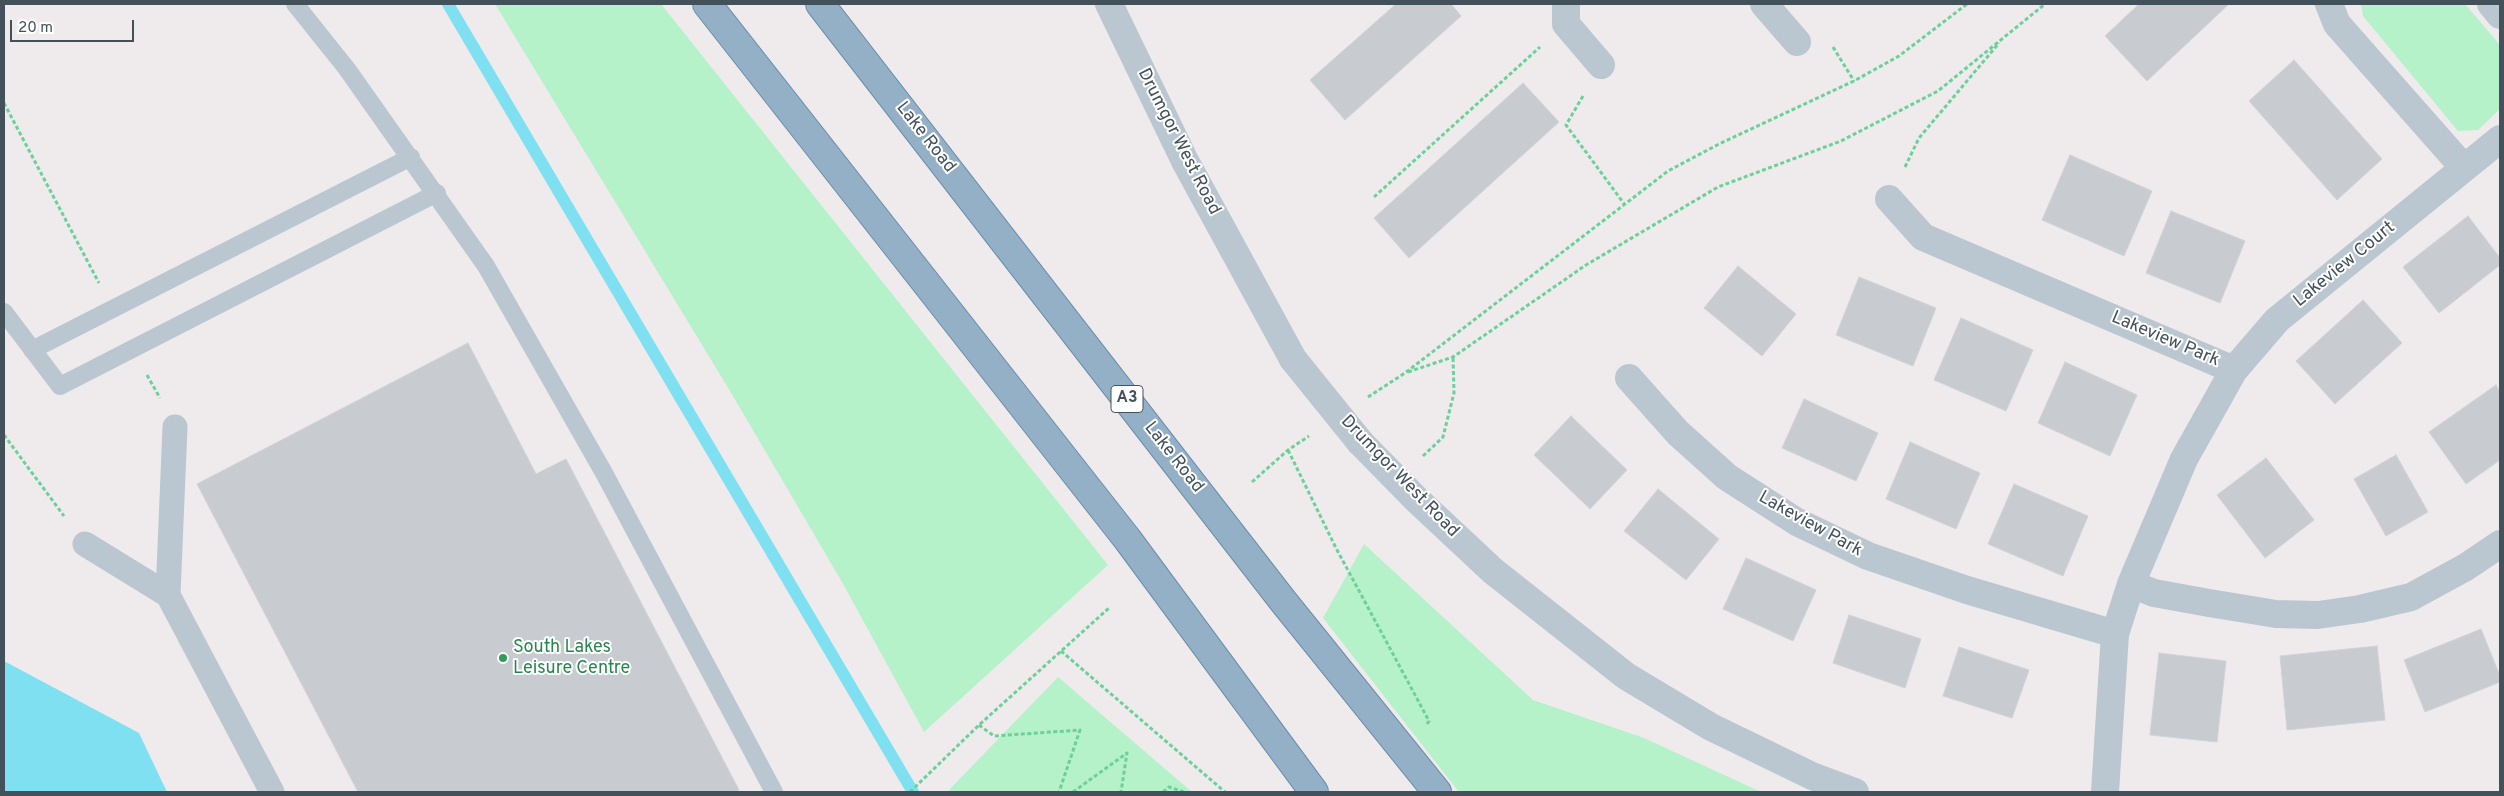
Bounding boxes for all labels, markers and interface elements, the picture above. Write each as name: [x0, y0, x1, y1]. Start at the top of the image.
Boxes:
scale bar: [12, 10, 136, 42]
text: 20 m: [18, 19, 53, 38]
street label: Drumgor West Road: [1132, 65, 1224, 219]
street label: Lake Road: [891, 98, 959, 178]
street label: Lakeview Court: [2290, 217, 2400, 313]
street label: Lakeview Park: [2108, 308, 2222, 372]
road number: A3: [1111, 386, 1143, 412]
street label: Drumgor West Road: [1335, 411, 1463, 543]
street label: Lake Road: [1139, 418, 1207, 498]
street label: Lakeview Park: [1754, 488, 1866, 562]
place label: South Lakes Leisure Centre: [513, 637, 630, 680]
marker: South Lakes Leisure Centre: [497, 652, 509, 664]

